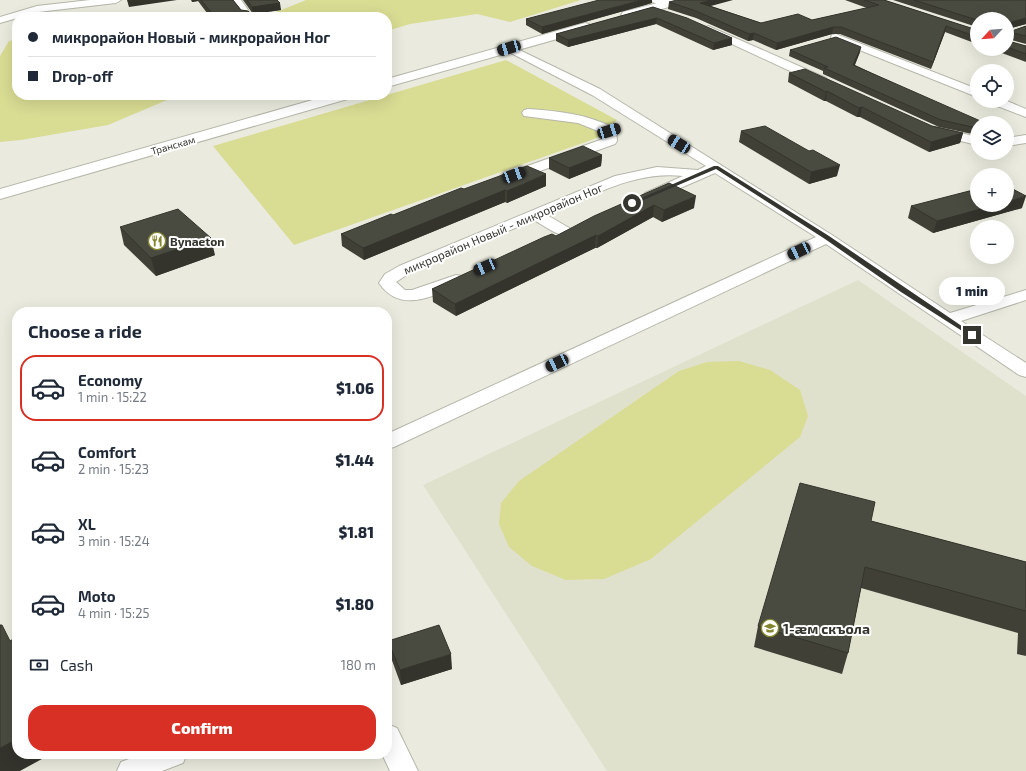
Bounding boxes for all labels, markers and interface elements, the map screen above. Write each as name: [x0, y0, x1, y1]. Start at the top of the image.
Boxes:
north arrow: [970, 12, 1014, 56]
map controls: [970, 12, 1014, 264]
text: микрорайон Новый - микрорайон Ног: [52, 28, 330, 46]
car: [496, 39, 522, 57]
button: locate: [970, 64, 1014, 108]
text: Drop-off: [52, 67, 113, 85]
button: layers: [970, 116, 1014, 160]
car: [596, 122, 622, 140]
street label: Транскам: [150, 133, 196, 157]
car: [666, 133, 692, 155]
car: [501, 165, 527, 185]
button: +: [970, 168, 1014, 212]
street label: микрорайон Новый - микрорайон Ног: [401, 179, 605, 277]
route start: [623, 194, 641, 212]
button: −: [970, 220, 1014, 264]
restaurant icon: Bynaeton: [147, 231, 167, 251]
place label: Bynaeton: [170, 234, 225, 249]
car: [786, 240, 812, 262]
car: [472, 257, 498, 277]
callout: 1 min: [939, 277, 1005, 305]
text: 1 min: [956, 283, 988, 299]
text: Choose a ride: [28, 320, 142, 342]
route end: [963, 326, 981, 344]
car: [544, 352, 570, 374]
icon: car: [30, 370, 66, 406]
text: Economy: [78, 371, 143, 389]
text: $1.06: [336, 379, 374, 397]
text: 1 min · 15:22: [78, 389, 147, 405]
icon: car: [30, 442, 66, 478]
text: Comfort: [78, 443, 136, 461]
text: $1.44: [335, 451, 374, 469]
text: 2 min · 15:23: [78, 461, 149, 477]
icon: car: [30, 514, 66, 550]
text: XL: [78, 515, 96, 533]
text: $1.81: [338, 523, 374, 541]
text: 3 min · 15:24: [78, 533, 150, 549]
icon: car: [30, 586, 66, 622]
text: Moto: [78, 587, 116, 605]
text: $1.80: [335, 595, 374, 613]
text: 4 min · 15:25: [78, 605, 149, 621]
school or university icon: 1-æм скъола: [760, 618, 780, 638]
place label: 1-æм скъола: [783, 620, 870, 637]
icon: cash: [28, 654, 50, 676]
text: Cash: [60, 656, 93, 674]
text: 180 m: [341, 657, 376, 673]
button: Confirm: [28, 705, 376, 751]

